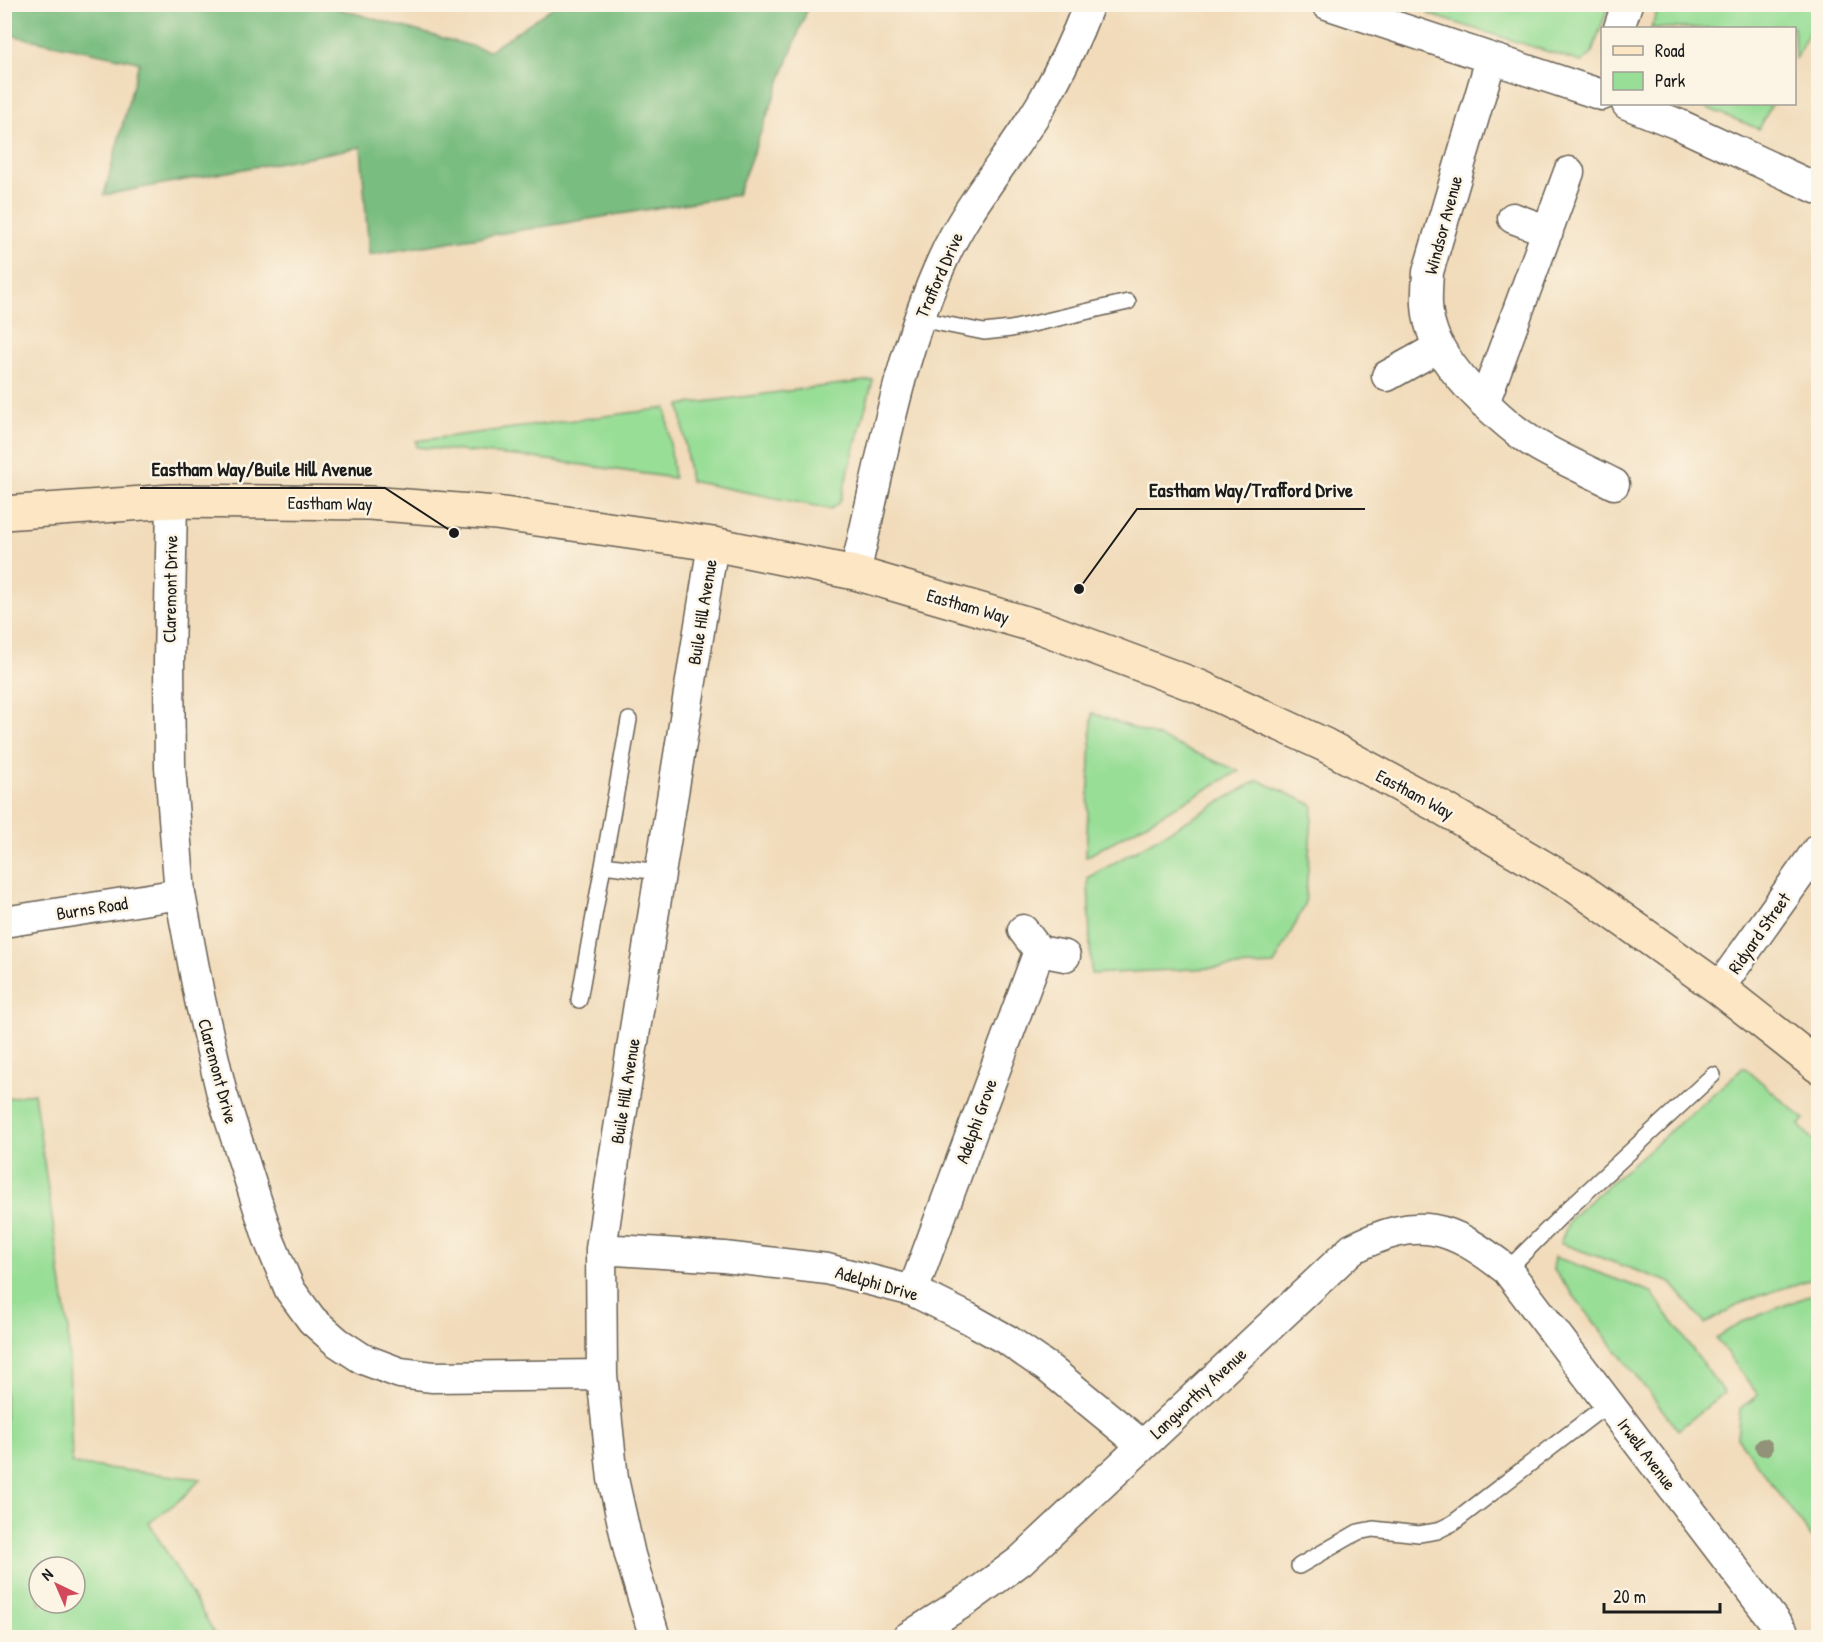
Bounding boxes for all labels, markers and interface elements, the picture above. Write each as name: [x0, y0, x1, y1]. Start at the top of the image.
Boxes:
legend: [1601, 27, 1796, 105]
text: Road: [1655, 38, 1685, 63]
text: Park: [1655, 68, 1686, 93]
street label: Windsor Avenue: [1418, 173, 1468, 277]
street label: Trafford Drive: [909, 228, 969, 322]
callout: Eastham Way/Buile Hill Avenue: [140, 450, 385, 488]
text: Eastham Way/Buile Hill Avenue: [151, 455, 373, 483]
callout: Eastham Way/Trafford Drive: [1137, 471, 1365, 509]
text: Eastham Way/Trafford Drive: [1149, 476, 1353, 504]
street label: Eastham Way: [287, 490, 373, 516]
street label: Claremont Drive: [157, 535, 183, 643]
street label: Buile Hill Avenue: [681, 557, 723, 667]
street label: Eastham Way: [924, 582, 1013, 630]
street label: Eastham Way: [1372, 763, 1459, 825]
street label: Ridyard Street: [1722, 887, 1797, 979]
street label: Burns Road: [55, 890, 129, 926]
street label: Claremont Drive: [192, 1016, 244, 1126]
street label: Buile Hill Avenue: [604, 1036, 646, 1146]
street label: Adelphi Grove: [949, 1075, 1003, 1167]
street label: Adelphi Drive: [833, 1259, 921, 1307]
street label: Langworthy Avenue: [1144, 1342, 1252, 1444]
street label: Irwell Avenue: [1612, 1413, 1682, 1495]
north arrow: [27, 1555, 87, 1615]
text: N: [36, 1563, 58, 1585]
scale bar: [1604, 1576, 1720, 1614]
text: 20 m: [1613, 1584, 1646, 1609]

